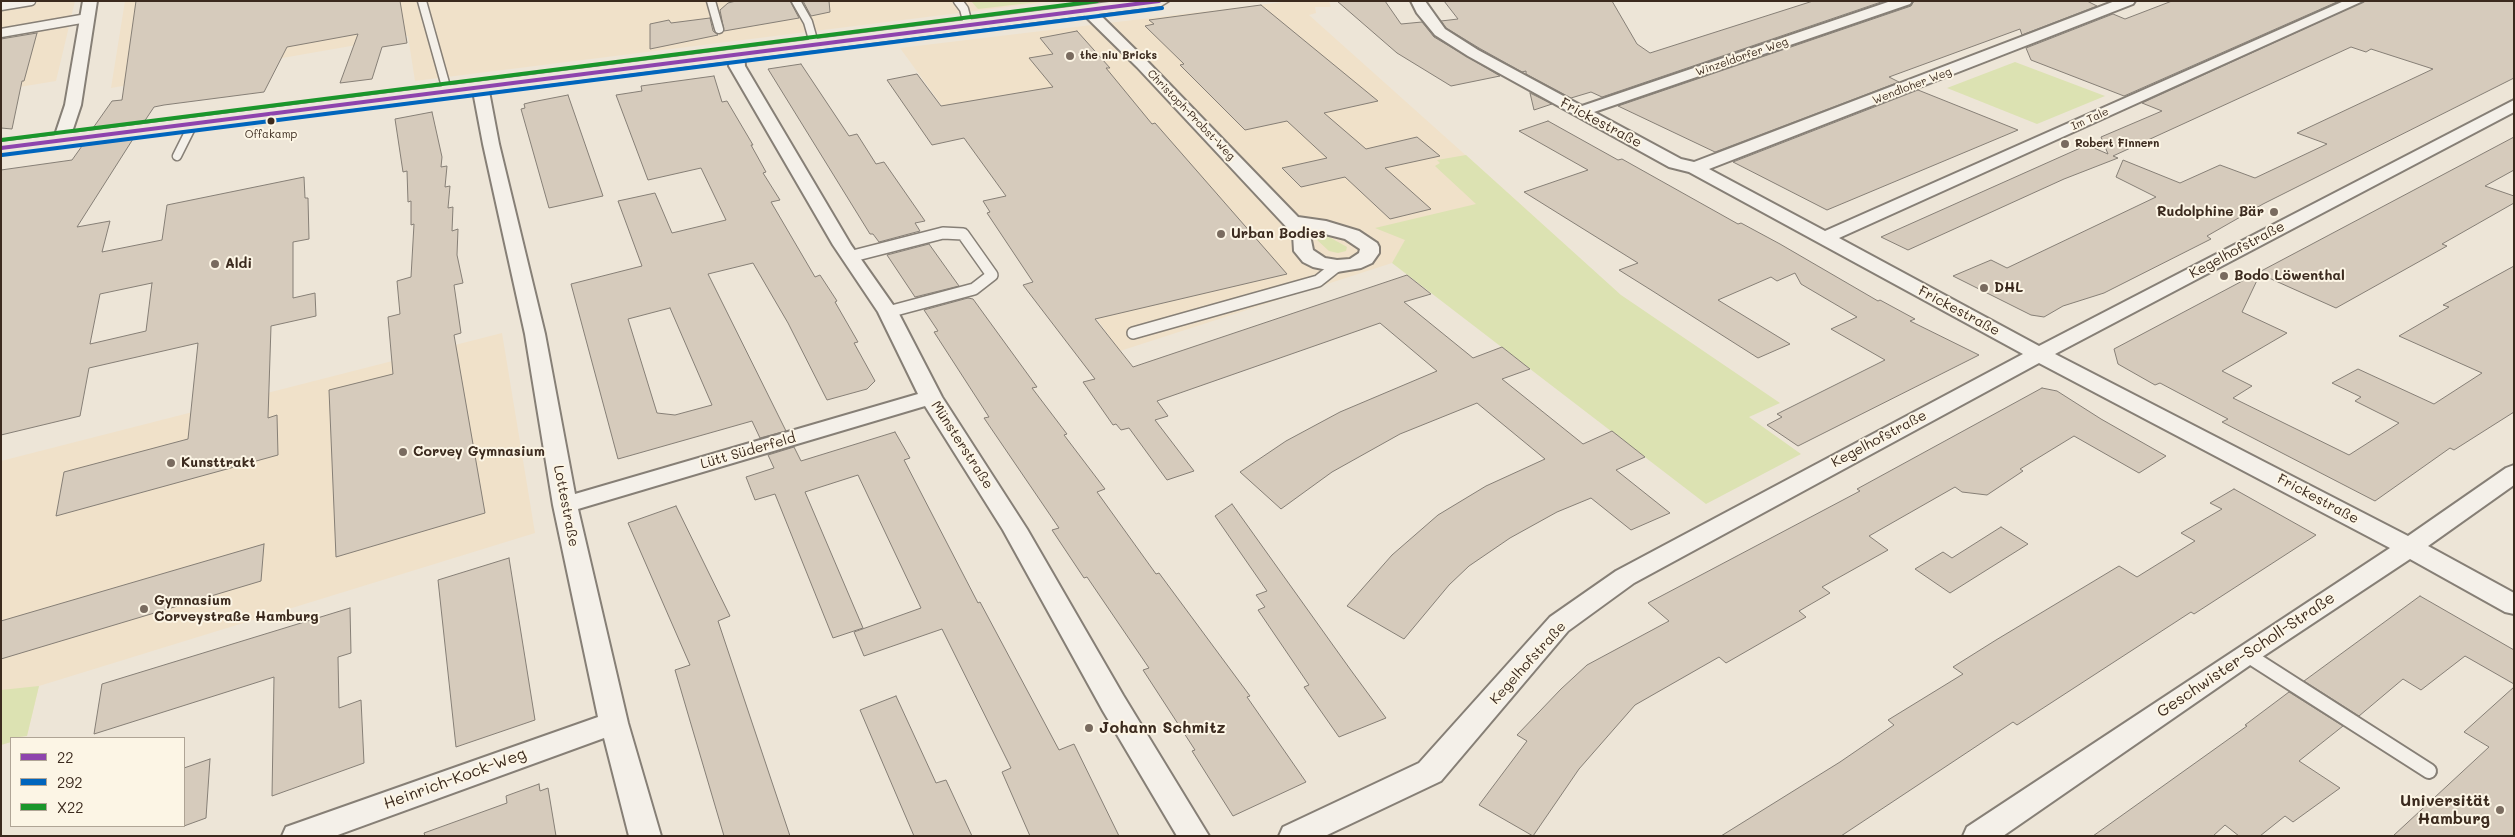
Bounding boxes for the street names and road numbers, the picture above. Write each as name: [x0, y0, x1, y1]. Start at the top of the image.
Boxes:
street label: Winzeldorfer Weg: [1694, 35, 1790, 79]
street label: Wendloher Weg: [1871, 65, 1953, 107]
street label: Christoph-Probst-Weg: [1144, 67, 1238, 163]
street label: Frickestraße: [1557, 95, 1645, 151]
street label: Im Tale: [2069, 105, 2111, 133]
street label: Kegelhofstraße: [2187, 218, 2287, 282]
street label: Frickestraße: [1915, 283, 2003, 339]
street label: Münsterstraße: [927, 398, 997, 492]
street label: Kegelhofstraße: [1829, 407, 1929, 471]
street label: Lütt Süderfeld: [698, 429, 798, 473]
street label: Lottestraße: [550, 464, 582, 548]
street label: Frickestraße: [2274, 471, 2362, 527]
street label: Geschwister-Scholl-Straße: [2153, 588, 2339, 722]
street label: Kegelhofstraße: [1487, 618, 1569, 708]
street label: Heinrich-Kock-Weg: [381, 744, 529, 814]

